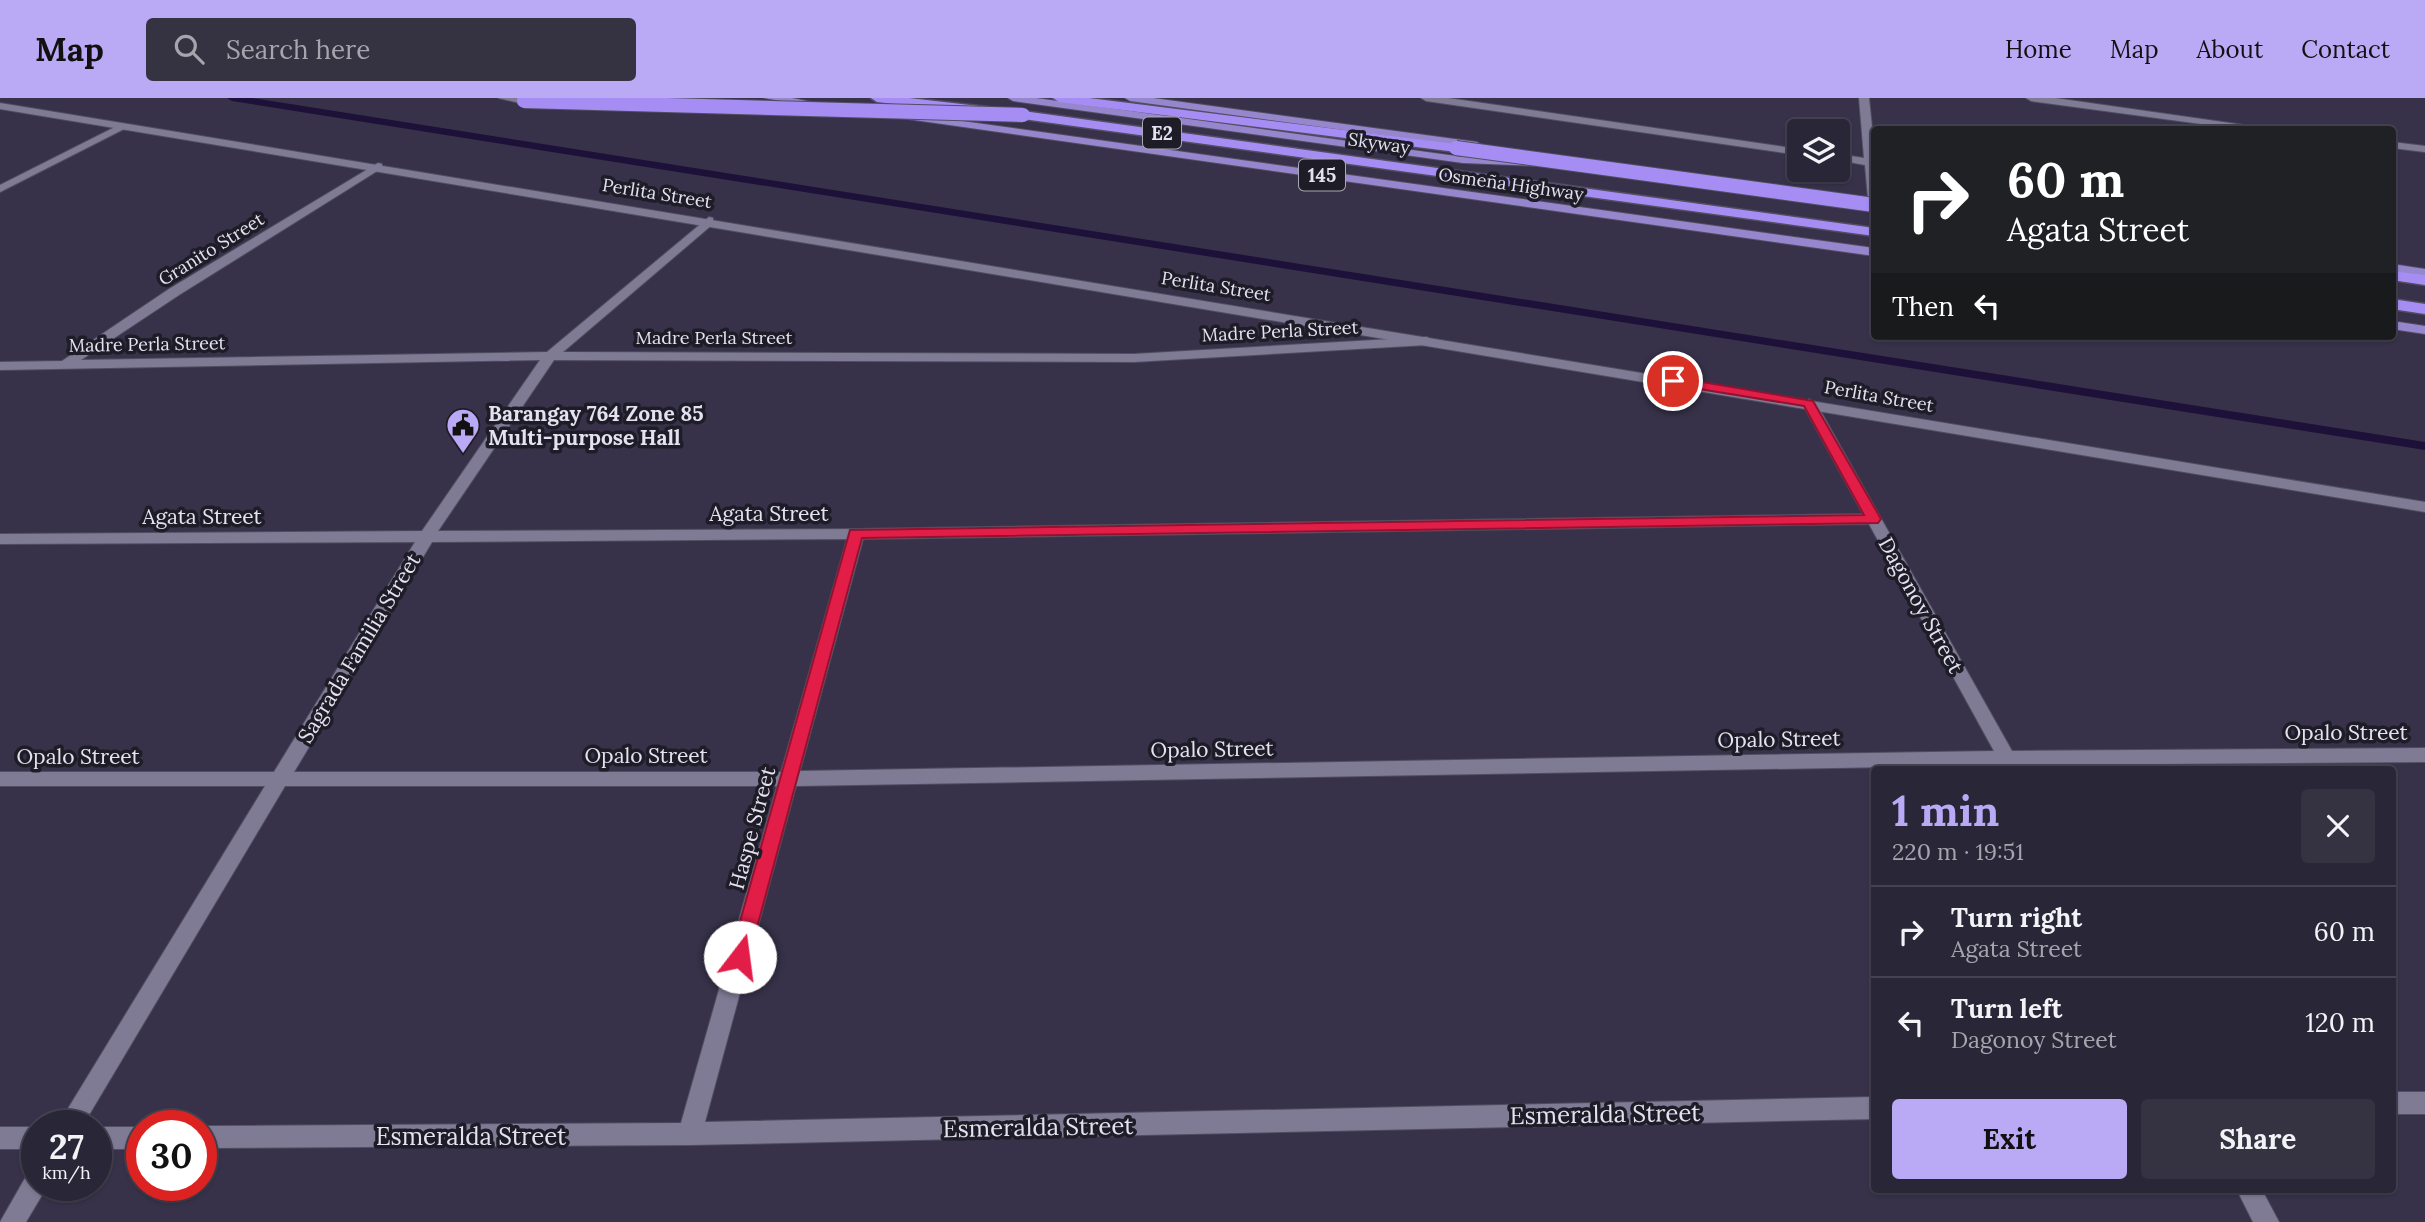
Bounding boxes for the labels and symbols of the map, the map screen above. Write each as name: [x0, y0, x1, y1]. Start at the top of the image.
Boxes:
road number: E2: [1143, 118, 1181, 148]
street label: Skyway: [1347, 127, 1412, 159]
road number: 145: [1299, 159, 1345, 190]
street label: Osmeña Highway: [1437, 162, 1586, 206]
street label: Perlita Street: [601, 173, 713, 213]
street label: Granito Street: [154, 207, 268, 291]
street label: Perlita Street: [1160, 266, 1272, 306]
street label: Madre Perla Street: [1201, 315, 1359, 347]
street label: Madre Perla Street: [636, 326, 792, 349]
street label: Madre Perla Street: [68, 331, 226, 357]
pin: [1643, 351, 1703, 411]
street label: Perlita Street: [1823, 375, 1935, 417]
place label: Barangay 764 Zone 85 Multi-purpose Hall: [488, 400, 704, 451]
public building icon: Barangay 764 Zone 85 Multi-purpose Hall: [444, 406, 482, 455]
street label: Agata Street: [708, 500, 830, 527]
street label: Agata Street: [141, 503, 263, 530]
street label: Dagonoy Street: [1873, 532, 1970, 678]
street label: Sagrada Familia Street: [292, 547, 427, 748]
street label: Opalo Street: [2284, 719, 2408, 746]
street label: Opalo Street: [1717, 724, 1842, 754]
street label: Opalo Street: [1150, 734, 1275, 764]
street label: Opalo Street: [584, 742, 708, 769]
street label: Opalo Street: [16, 743, 140, 770]
street label: Haspe Street: [723, 763, 782, 892]
position arrow: [703, 920, 777, 994]
street label: Esmeralda Street: [1509, 1097, 1701, 1131]
speed limit sign: 30: [126, 1110, 217, 1201]
street label: Esmeralda Street: [942, 1110, 1134, 1144]
street label: Esmeralda Street: [376, 1121, 567, 1152]

